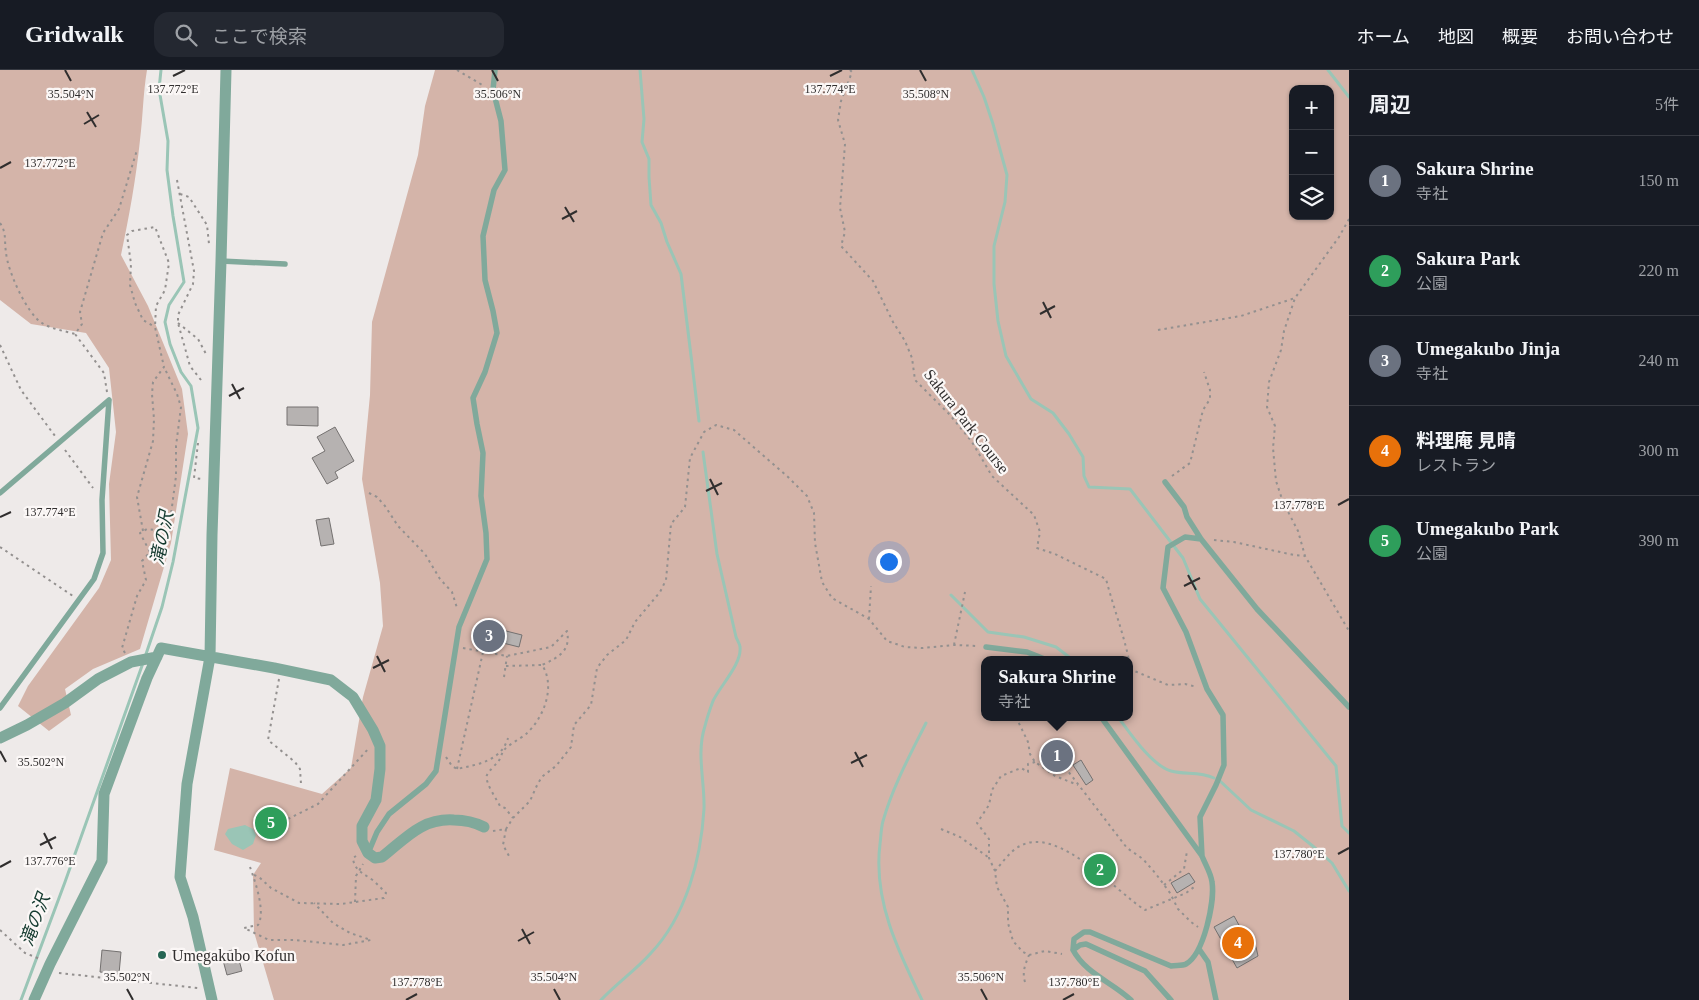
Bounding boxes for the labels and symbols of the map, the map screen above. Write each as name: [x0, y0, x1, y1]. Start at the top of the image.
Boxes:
text: 137.772°E: [147, 82, 199, 96]
text: 137.774°E: [804, 82, 856, 96]
text: 35.504°N: [48, 87, 95, 101]
text: 35.506°N: [475, 87, 522, 101]
text: 35.508°N: [903, 87, 950, 101]
text: 137.772°E: [24, 156, 76, 170]
street label: Sakura Park Course: [921, 366, 1012, 477]
text: 137.778°E: [1273, 498, 1325, 512]
text: 137.774°E: [24, 505, 76, 519]
water label: 滝の沢: [147, 508, 177, 566]
your location: [876, 549, 902, 575]
pin: 3: [473, 617, 505, 655]
pin: 1: [1041, 737, 1073, 775]
text: 35.502°N: [18, 755, 65, 769]
pin: 5: [255, 804, 287, 842]
text: 137.780°E: [1273, 847, 1325, 861]
pin: 2: [1084, 851, 1116, 889]
text: 137.776°E: [24, 854, 76, 868]
water label: 滝の沢: [16, 889, 54, 949]
pin: 4: [1222, 924, 1254, 962]
place label: Umegakubo Kofun: [172, 947, 295, 965]
marker: Umegakubo Kofun: [156, 949, 168, 961]
text: 35.502°N: [104, 970, 151, 984]
text: 35.504°N: [531, 970, 578, 984]
text: 35.506°N: [958, 970, 1005, 984]
text: 137.778°E: [391, 975, 443, 989]
text: 137.780°E: [1048, 975, 1100, 989]

